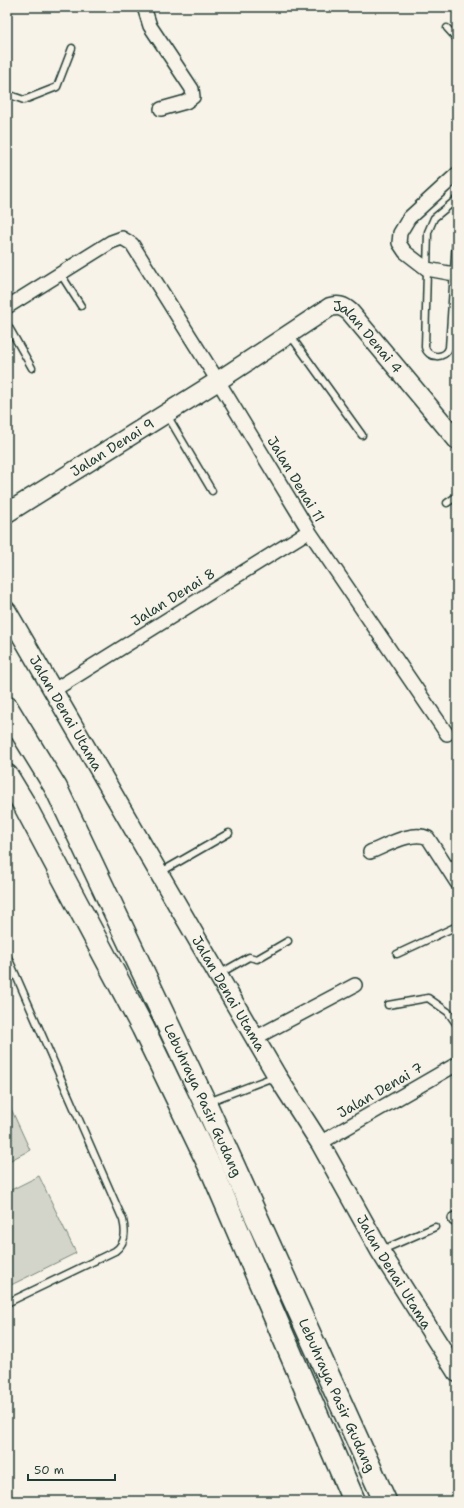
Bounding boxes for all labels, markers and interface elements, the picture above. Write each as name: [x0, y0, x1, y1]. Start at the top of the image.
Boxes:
street label: Jalan Denai 4: [333, 297, 406, 377]
street label: Jalan Denai 9: [67, 414, 158, 480]
street label: Jalan Denai 11: [263, 433, 329, 525]
street label: Jalan Denai 8: [128, 564, 218, 630]
street label: Jalan Denai Utama: [26, 652, 107, 774]
street label: Jalan Denai Utama: [188, 932, 270, 1055]
street label: Lebuhraya Pasir Gudang: [160, 1021, 246, 1180]
street label: Jalan Denai 7: [334, 1058, 426, 1122]
street label: Jalan Denai Utama: [353, 1212, 436, 1333]
street label: Lebuhraya Pasir Gudang: [295, 1316, 380, 1475]
scale bar: [28, 1456, 115, 1482]
text: 50 m: [34, 1462, 64, 1478]

